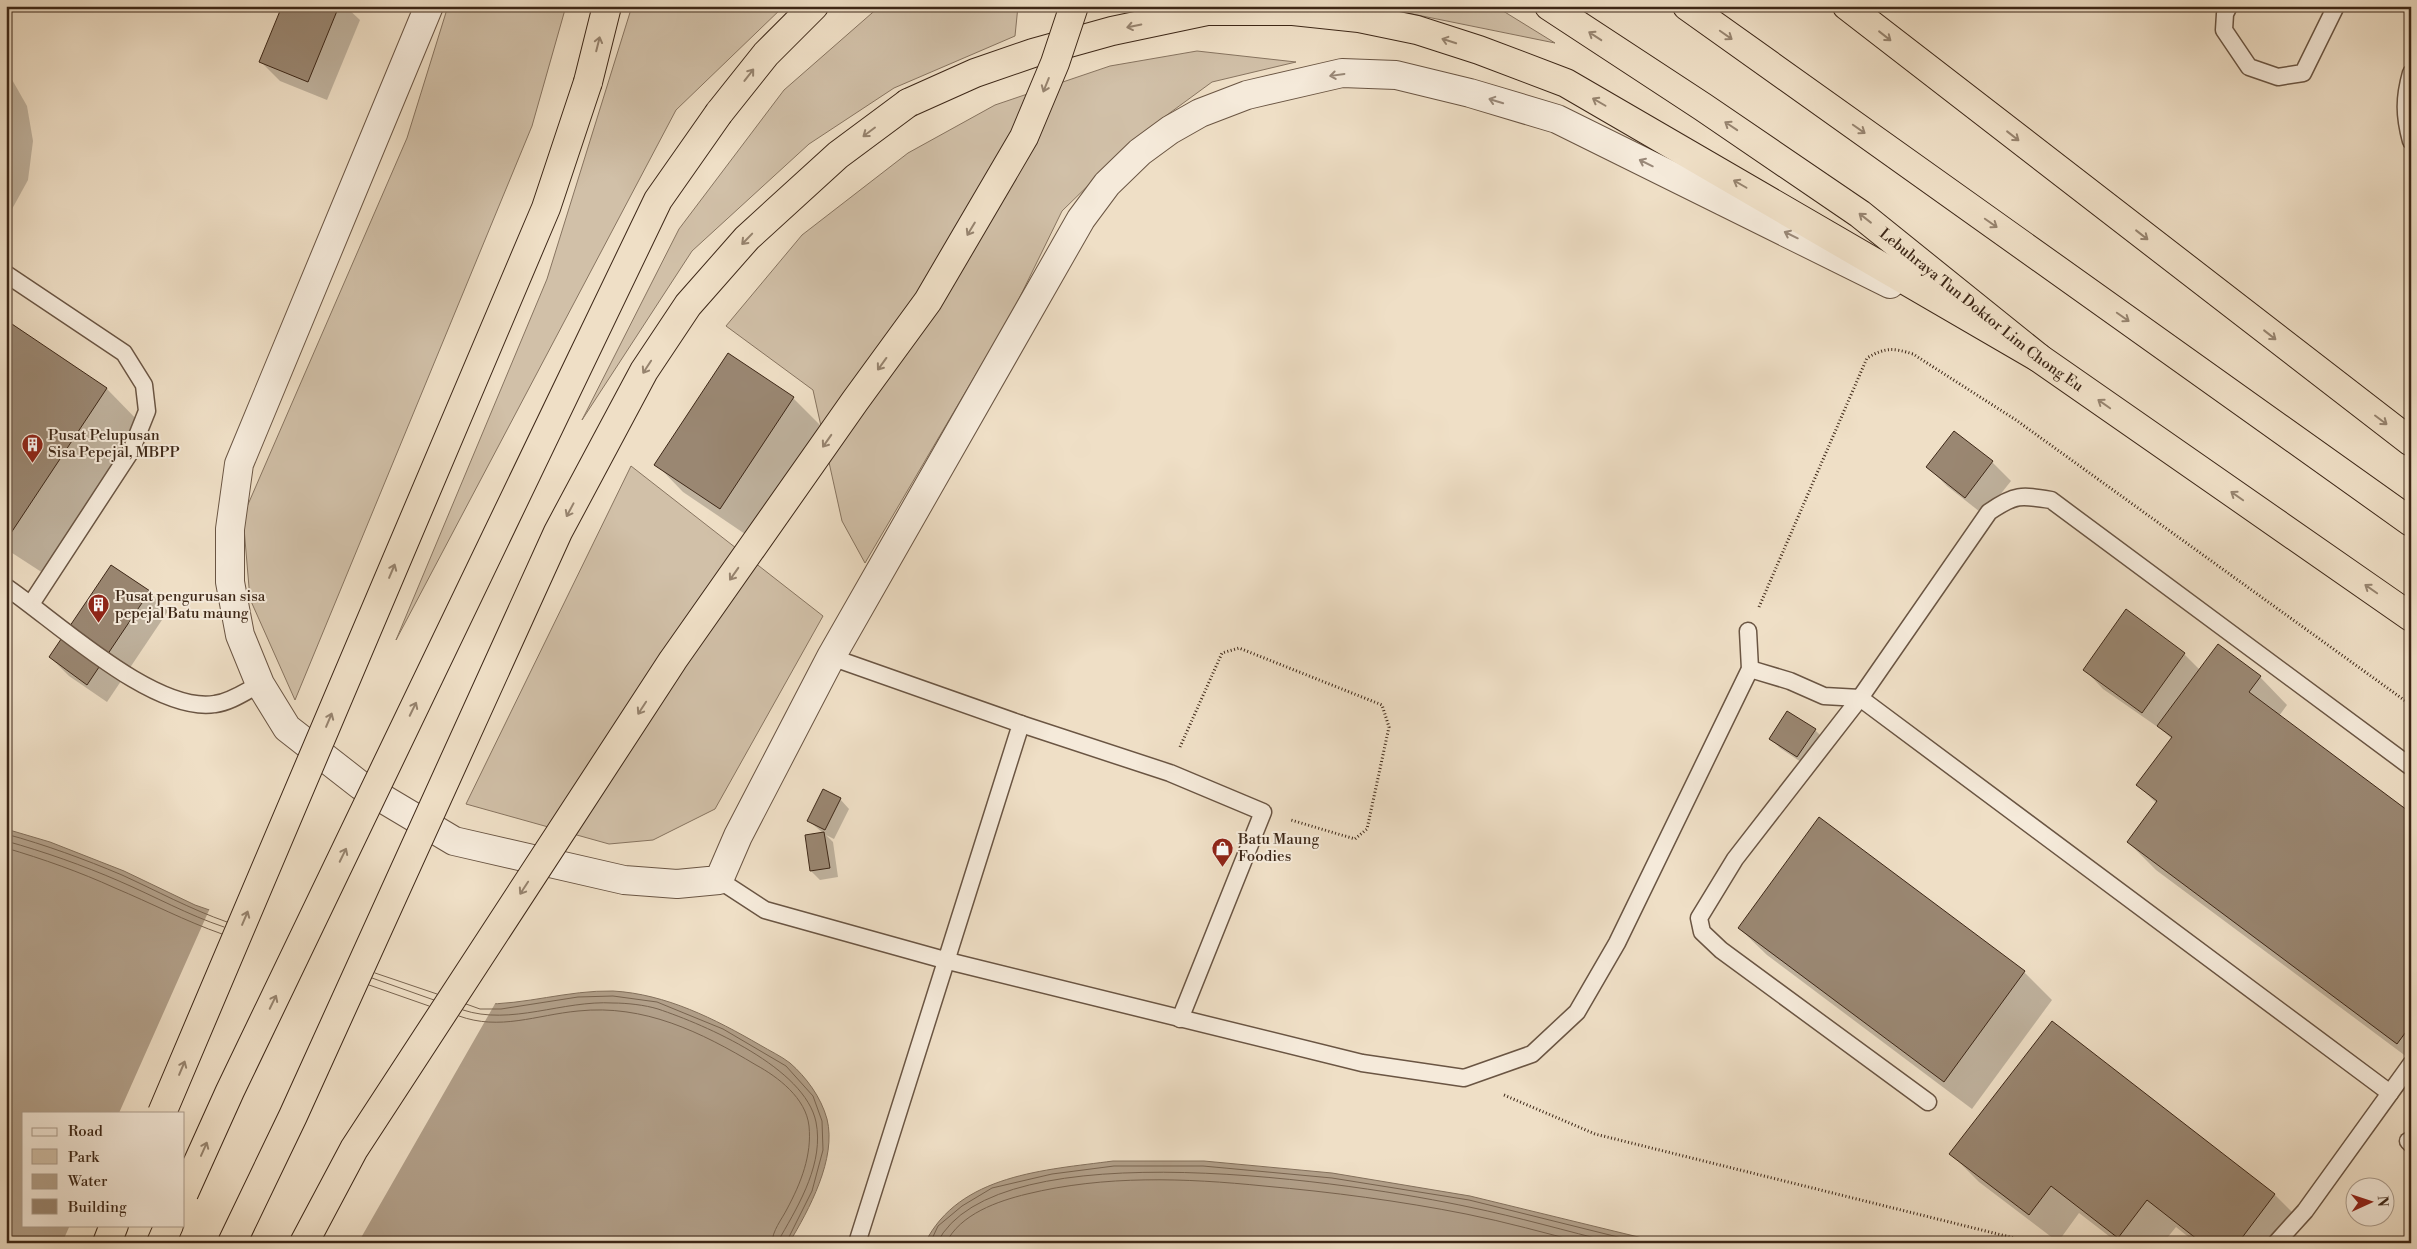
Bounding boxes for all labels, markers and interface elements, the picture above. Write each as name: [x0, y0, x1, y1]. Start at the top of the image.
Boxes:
one-way arrow: [1127, 22, 1143, 32]
one-way arrow: [1719, 29, 1732, 40]
one-way arrow: [1588, 31, 1602, 42]
one-way arrow: [1878, 31, 1892, 41]
one-way arrow: [1442, 35, 1458, 45]
one-way arrow: [594, 37, 603, 53]
one-way arrow: [744, 69, 755, 82]
one-way arrow: [1330, 70, 1346, 80]
one-way arrow: [1041, 77, 1050, 92]
one-way arrow: [1489, 95, 1505, 105]
one-way arrow: [1593, 97, 1607, 107]
one-way arrow: [1724, 121, 1738, 131]
one-way arrow: [1851, 124, 1865, 134]
one-way arrow: [863, 127, 876, 138]
one-way arrow: [2007, 130, 2020, 141]
one-way arrow: [1639, 158, 1654, 167]
one-way arrow: [1733, 179, 1747, 189]
one-way arrow: [1858, 213, 1871, 224]
one-way arrow: [1984, 218, 1998, 228]
one-way arrow: [966, 222, 976, 236]
street label: Lebuhraya Tun Doktor Lim Chong Eu: [1875, 224, 2087, 396]
one-way arrow: [1784, 230, 1799, 240]
one-way arrow: [2135, 230, 2148, 241]
one-way arrow: [741, 232, 753, 245]
one-way arrow: [2116, 312, 2130, 322]
one-way arrow: [2263, 330, 2277, 340]
one-way arrow: [877, 357, 887, 371]
one-way arrow: [642, 360, 653, 374]
one-way arrow: [2097, 399, 2111, 409]
one-way arrow: [2374, 415, 2387, 426]
place label: Pusat Pelupusan Sisa Pepejal, MBPP: [48, 426, 180, 462]
building icon: Pusat Pelupusan Sisa Pepejal, MBPP: [20, 432, 44, 463]
one-way arrow: [822, 434, 832, 448]
one-way arrow: [2230, 491, 2244, 501]
one-way arrow: [565, 502, 574, 517]
one-way arrow: [388, 564, 398, 579]
one-way arrow: [729, 567, 739, 581]
one-way arrow: [2364, 584, 2378, 594]
place label: Pusat pengurusan sisa pepejal Batu maung: [115, 587, 266, 623]
building icon: Pusat pengurusan sisa pepejal Batu maung: [87, 593, 111, 624]
one-way arrow: [637, 701, 647, 715]
one-way arrow: [409, 702, 419, 717]
one-way arrow: [324, 713, 334, 728]
place label: Batu Maung Foodies: [1237, 830, 1319, 866]
shop icon: Batu Maung Foodies: [1210, 836, 1234, 867]
one-way arrow: [339, 848, 348, 863]
one-way arrow: [519, 881, 529, 895]
one-way arrow: [241, 911, 250, 926]
one-way arrow: [269, 995, 278, 1010]
one-way arrow: [177, 1061, 187, 1076]
legend: [22, 1112, 185, 1226]
text: Road: [68, 1122, 103, 1141]
one-way arrow: [200, 1142, 209, 1157]
text: Park: [68, 1148, 100, 1167]
text: Water: [67, 1172, 108, 1191]
north arrow: [2344, 1176, 2394, 1226]
text: N: [2373, 1195, 2391, 1207]
text: Building: [67, 1198, 127, 1217]

